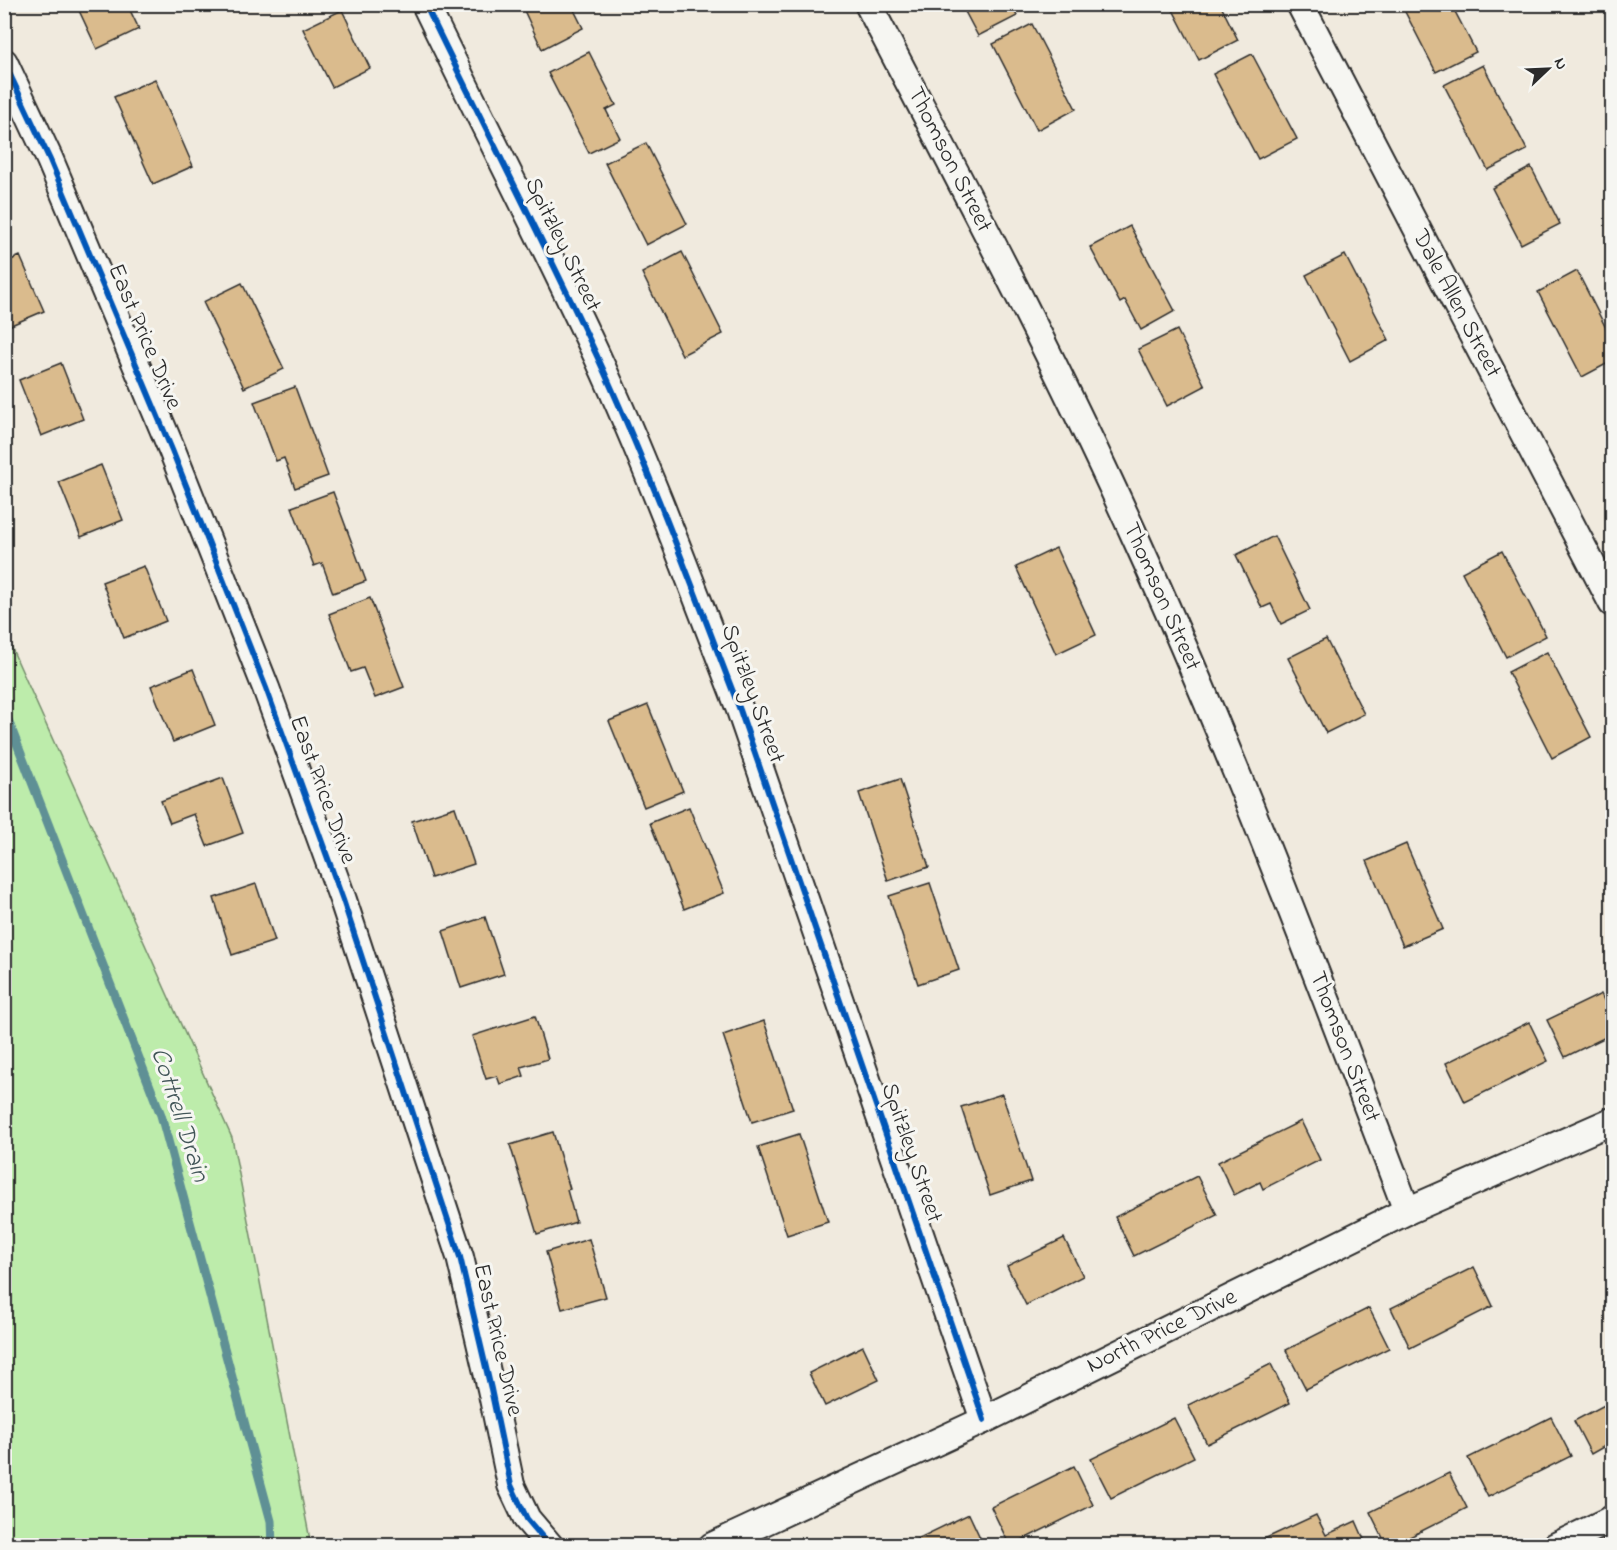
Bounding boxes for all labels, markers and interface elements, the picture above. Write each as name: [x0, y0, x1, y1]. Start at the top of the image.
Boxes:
north arrow: [1518, 39, 1578, 99]
text: N: [1547, 54, 1573, 74]
street label: Thomson Street: [897, 81, 1001, 239]
street label: Spitzley Street: [513, 172, 610, 319]
street label: Dale Allen Street: [1402, 223, 1510, 384]
street label: East Price Drive: [98, 259, 191, 416]
street label: Thomson Street: [1113, 517, 1209, 677]
street label: Spitzley Street: [710, 620, 793, 769]
street label: East Price Drive: [279, 711, 365, 869]
street label: Thomson Street: [1299, 966, 1389, 1128]
water label: Cottrell Drain: [139, 1043, 219, 1188]
street label: Spitzley Street: [870, 1079, 951, 1228]
street label: East Price Drive: [462, 1260, 532, 1420]
street label: North Price Drive: [1081, 1280, 1243, 1384]

